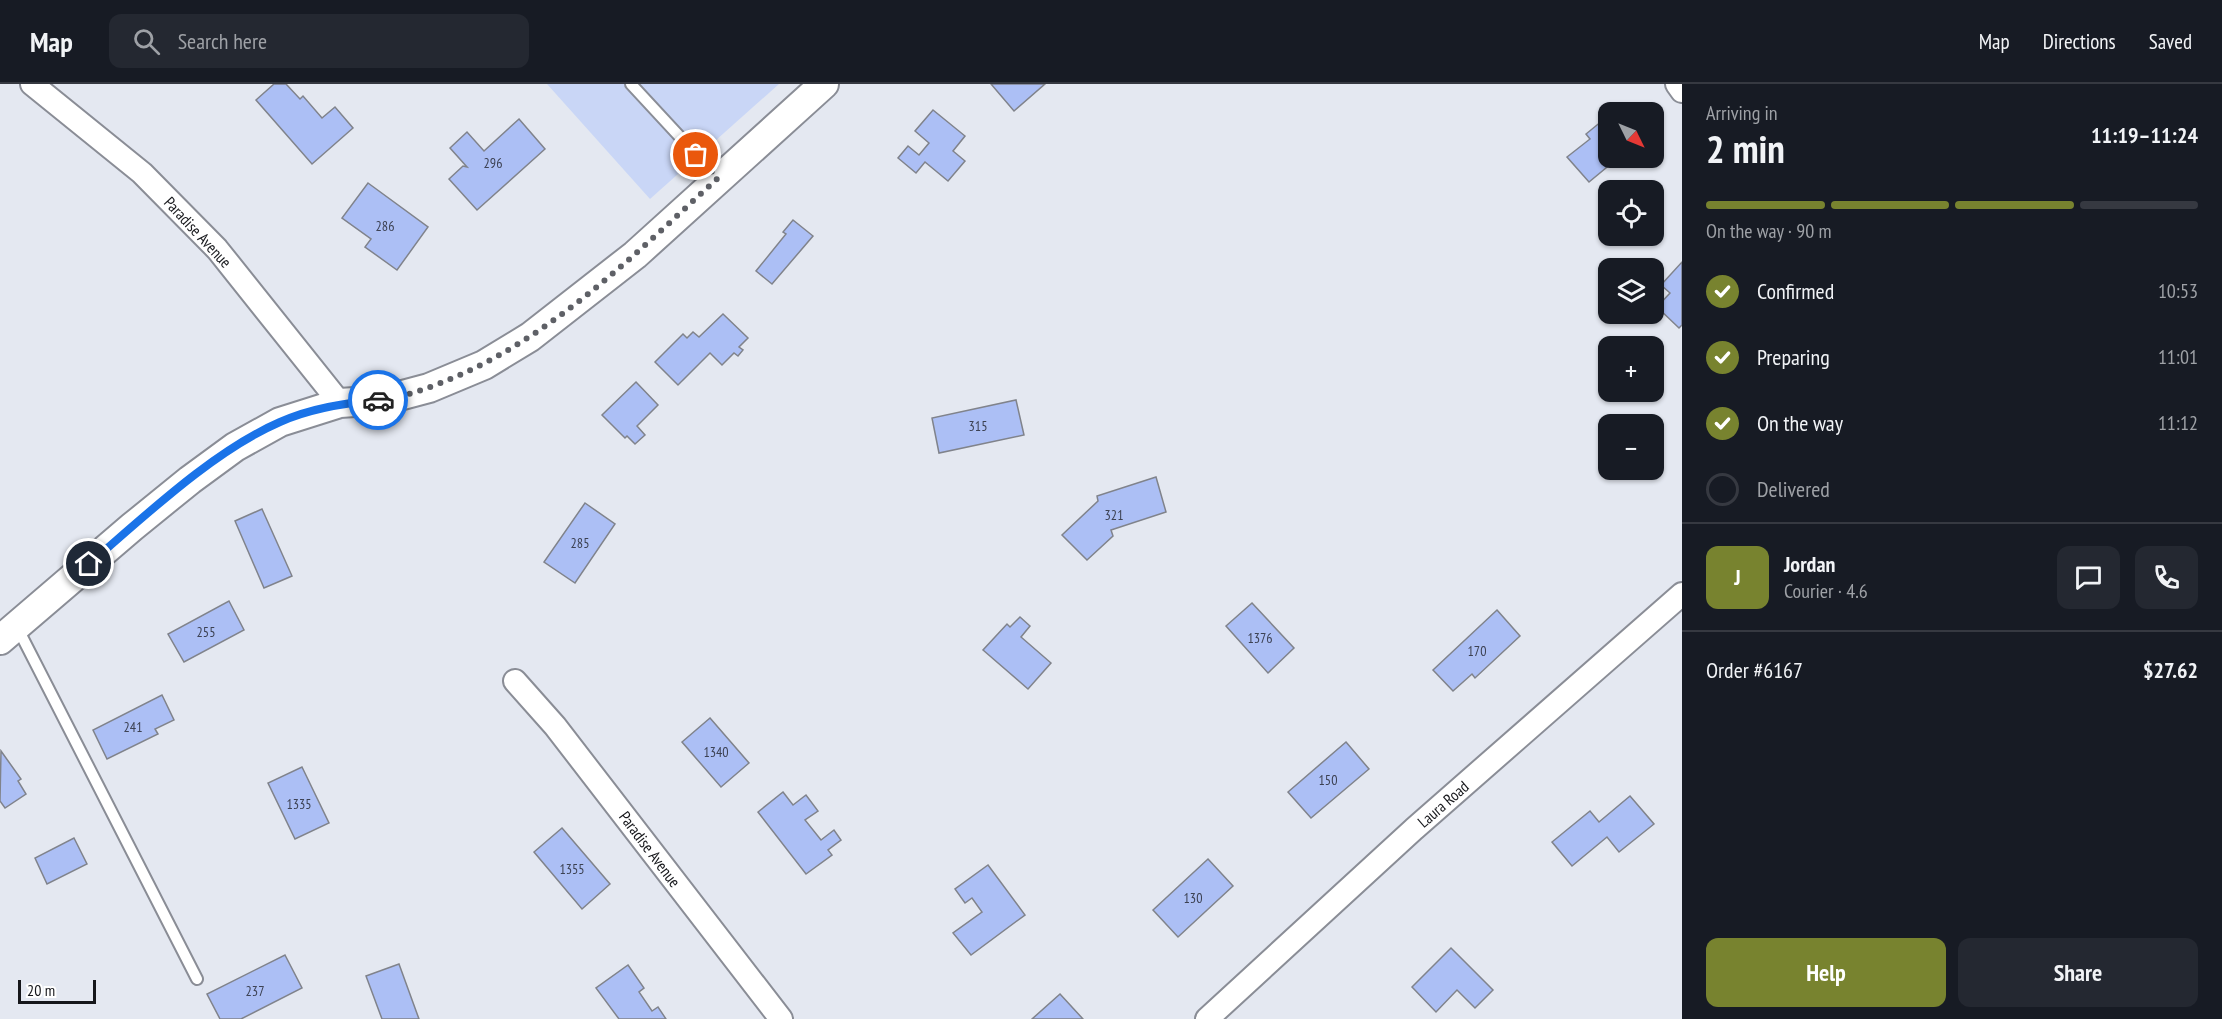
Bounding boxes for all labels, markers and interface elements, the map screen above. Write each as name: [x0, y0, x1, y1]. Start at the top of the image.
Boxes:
search box: [109, 14, 529, 68]
text: Map: [30, 23, 73, 60]
icon: search: [130, 25, 163, 58]
text: Search here: [178, 27, 267, 55]
text: Map: [1979, 28, 2010, 55]
text: Directions: [2043, 28, 2116, 55]
text: Saved: [2149, 28, 2192, 55]
text: Arriving in: [1706, 100, 1778, 126]
north arrow: [1598, 102, 1664, 168]
map controls: [1598, 102, 1664, 480]
text: 11:19–11:24: [2091, 121, 2198, 149]
text: 2 min: [1706, 123, 1785, 174]
pin: [670, 129, 721, 180]
icon: bag: [679, 138, 712, 171]
house number: 296: [484, 154, 502, 172]
button: locate: [1598, 180, 1664, 246]
street label: Paradise Avenue: [160, 192, 236, 272]
house number: 286: [376, 217, 394, 235]
text: On the way · 90 m: [1706, 218, 1832, 244]
button: layers: [1598, 258, 1664, 324]
icon: check: [1706, 275, 1739, 308]
text: Confirmed: [1757, 277, 1834, 305]
text: 10:53: [2158, 278, 2198, 304]
button: +: [1598, 336, 1664, 402]
icon: check: [1706, 341, 1739, 374]
text: Preparing: [1757, 343, 1830, 371]
text: 11:01: [2158, 344, 2198, 370]
courier: [348, 370, 408, 430]
icon: car: [362, 384, 395, 417]
icon: check: [1706, 407, 1739, 440]
text: On the way: [1757, 409, 1843, 437]
text: 11:12: [2158, 410, 2198, 436]
button: −: [1598, 414, 1664, 480]
house number: 315: [969, 417, 987, 435]
text: Delivered: [1757, 475, 1830, 503]
house number: 321: [1105, 506, 1123, 524]
house number: 285: [571, 534, 589, 552]
pin: [63, 538, 114, 589]
button: chat: [2057, 546, 2120, 609]
button: phone: [2135, 546, 2198, 609]
icon: home: [72, 547, 105, 580]
text: Jordan: [1784, 550, 1835, 578]
text: J: [1734, 563, 1741, 591]
text: Courier · 4.6: [1784, 578, 1868, 604]
house number: 255: [197, 623, 215, 641]
house number: 1376: [1247, 629, 1273, 647]
house number: 170: [1468, 642, 1486, 660]
text: Order #6167: [1706, 656, 1803, 684]
text: $27.62: [2143, 656, 2198, 684]
house number: 241: [124, 718, 142, 736]
house number: 1340: [703, 743, 729, 761]
house number: 150: [1319, 771, 1337, 789]
street label: Laura Road: [1413, 776, 1473, 832]
house number: 1335: [286, 795, 312, 813]
street label: Paradise Avenue: [615, 807, 685, 891]
house number: 1355: [559, 860, 585, 878]
house number: 130: [1184, 889, 1202, 907]
button: Help: [1706, 938, 1946, 1007]
button: Share: [1958, 938, 2198, 1007]
scale bar: [18, 977, 96, 1004]
text: 20 m: [27, 980, 55, 1000]
house number: 237: [246, 982, 264, 1000]

